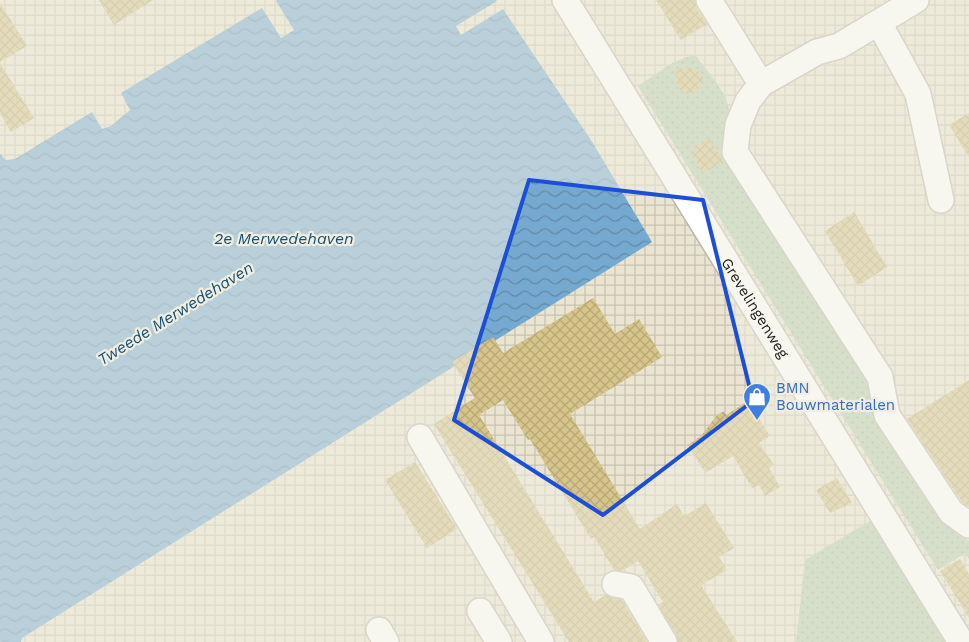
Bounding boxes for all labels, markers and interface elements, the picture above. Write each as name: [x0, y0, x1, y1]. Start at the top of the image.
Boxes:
water label: 2e Merwedehaven: [214, 229, 354, 248]
street label: Grevelingenweg: [717, 255, 793, 362]
water label: Tweede Merwedehaven: [94, 258, 256, 369]
place label: BMN Bouwmaterialen: [776, 379, 895, 414]
shop icon: BMN Bouwmaterialen: [742, 382, 772, 421]

